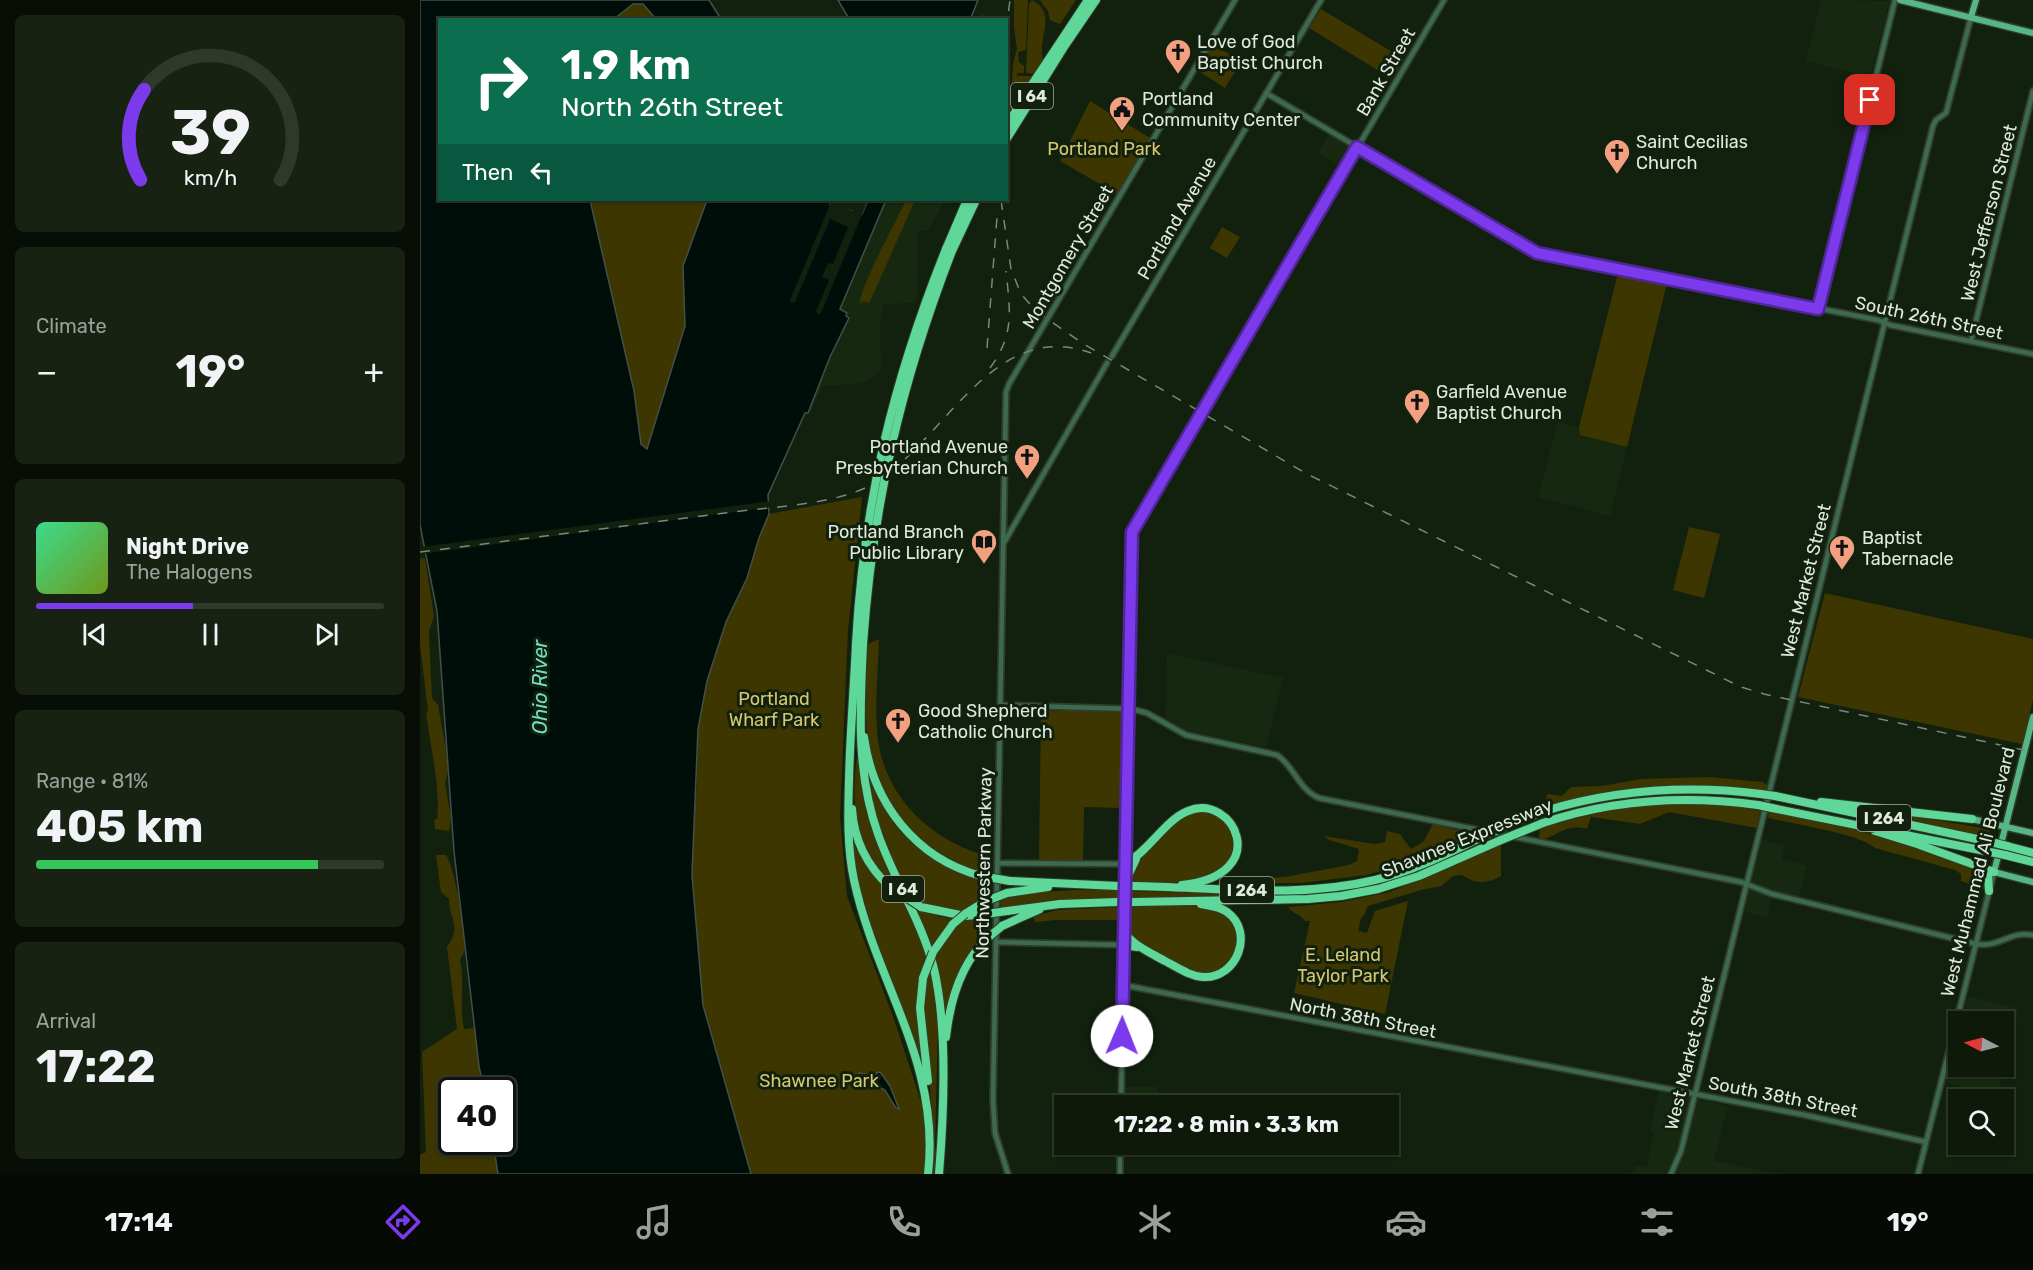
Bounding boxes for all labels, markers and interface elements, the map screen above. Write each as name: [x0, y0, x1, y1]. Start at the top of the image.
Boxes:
street label: Bank Street: [1352, 24, 1420, 120]
place label: Love of God Baptist Church: [1197, 31, 1323, 74]
church icon: Love of God Baptist Church: [1163, 37, 1193, 75]
text: 1.9 km: [561, 40, 691, 90]
icon: right: [462, 42, 540, 120]
pin: [1844, 74, 1895, 125]
road number: I 64: [1011, 83, 1053, 109]
icon: arrive: [1853, 83, 1886, 116]
place label: Portland Community Center: [1142, 88, 1300, 131]
text: North 26th Street: [561, 91, 783, 123]
public building icon: Portland Community Center: [1107, 94, 1137, 132]
text: 39: [169, 97, 251, 171]
street label: West Jefferson Street: [1956, 122, 2022, 304]
place label: Saint Cecilias Church: [1636, 131, 1748, 174]
church icon: Saint Cecilias Church: [1602, 137, 1632, 175]
park label: Portland Park: [1047, 138, 1161, 160]
street label: Portland Avenue: [1133, 153, 1221, 283]
icon: left: [525, 156, 558, 189]
text: Then: [462, 159, 513, 186]
text: km/h: [183, 166, 237, 191]
street label: Montgomery Street: [1018, 181, 1118, 333]
street label: South 26th Street: [1853, 292, 2005, 344]
text: Climate: [36, 314, 107, 338]
text: 19°: [176, 345, 245, 398]
text: −: [36, 352, 57, 391]
text: +: [363, 352, 384, 391]
place label: Garfield Avenue Baptist Church: [1436, 381, 1567, 424]
church icon: Garfield Avenue Baptist Church: [1402, 387, 1432, 425]
place label: Portland Avenue Presbyterian Church: [835, 436, 1008, 479]
church icon: Portland Avenue Presbyterian Church: [1012, 442, 1042, 480]
street label: West Market Street: [1776, 502, 1836, 660]
place label: Portland Branch Public Library: [828, 521, 964, 564]
library icon: Portland Branch Public Library: [969, 527, 999, 565]
place label: Baptist Tabernacle: [1862, 527, 1954, 570]
text: Night Drive: [126, 533, 249, 560]
church icon: Baptist Tabernacle: [1827, 533, 1857, 571]
text: The Halogens: [126, 560, 253, 584]
icon: previous: [78, 618, 111, 651]
icon: pause: [194, 618, 227, 651]
icon: next: [310, 618, 343, 651]
water label: Ohio River: [528, 638, 552, 734]
park label: Portland Wharf Park: [729, 688, 820, 731]
place label: Good Shepherd Catholic Church: [918, 700, 1053, 743]
church icon: Good Shepherd Catholic Church: [883, 706, 913, 744]
street label: West Muhammad Ali Boulevard: [1936, 745, 2020, 999]
street label: Northwestern Parkway: [971, 767, 997, 959]
text: Range · 81%: [36, 769, 148, 793]
street label: Shawnee Expressway: [1379, 794, 1556, 882]
text: 405 km: [36, 800, 204, 853]
road number: I 264: [1857, 805, 1911, 831]
road number: I 64: [882, 876, 924, 902]
road number: I 264: [1220, 877, 1274, 903]
park label: E. Leland Taylor Park: [1297, 944, 1389, 987]
street label: West Market Street: [1660, 974, 1720, 1132]
street label: North 38th Street: [1288, 993, 1438, 1043]
position arrow: [1090, 1004, 1154, 1068]
text: Arrival: [36, 1009, 96, 1033]
north arrow: [1948, 1011, 2014, 1077]
map controls: [1948, 1011, 2014, 1155]
text: 17:22: [36, 1040, 156, 1093]
park label: Shawnee Park: [759, 1070, 879, 1092]
street label: South 38th Street: [1707, 1072, 1859, 1122]
speed limit sign: 40: [438, 1077, 516, 1155]
button: search: [1948, 1089, 2014, 1155]
text: 17:22 · 8 min · 3.3 km: [1114, 1111, 1339, 1138]
icon: directions: [382, 1201, 424, 1243]
icon: music: [633, 1201, 675, 1243]
icon: phone: [883, 1201, 925, 1243]
icon: climate: [1134, 1201, 1176, 1243]
icon: car: [1385, 1201, 1427, 1243]
icon: filters: [1636, 1201, 1678, 1243]
text: 17:14: [104, 1206, 173, 1238]
text: 19°: [1887, 1206, 1929, 1238]

